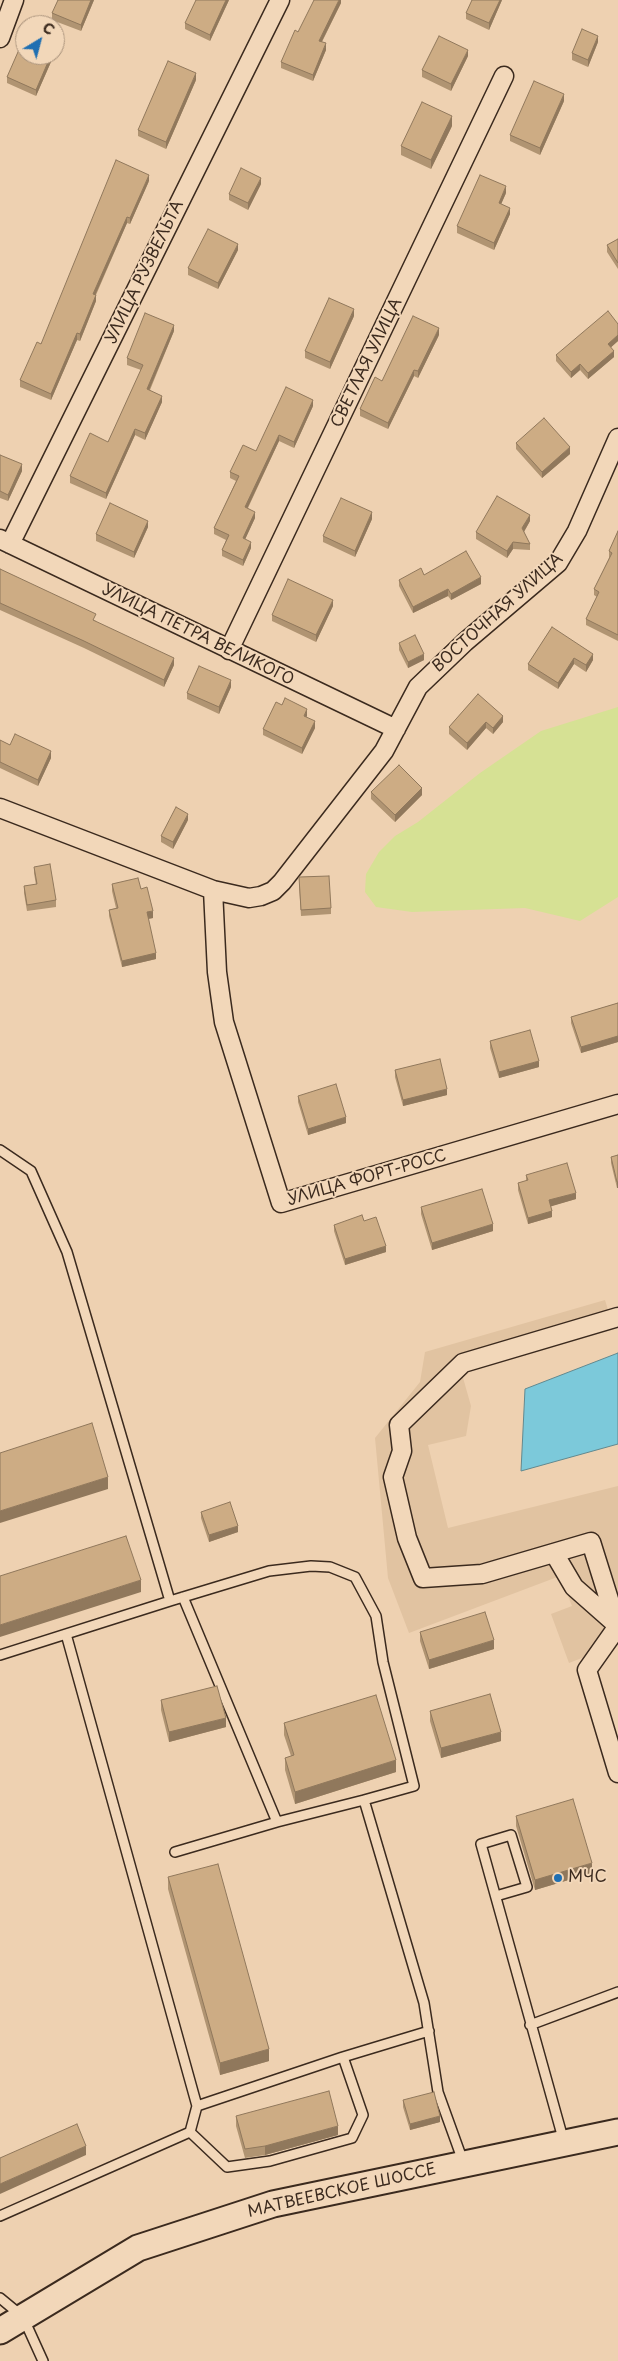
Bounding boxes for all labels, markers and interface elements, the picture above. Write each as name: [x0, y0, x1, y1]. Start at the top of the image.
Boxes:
north arrow: [15, 15, 65, 65]
text: С: [38, 17, 59, 40]
street label: УЛИЦА РУЗВЕЛЬТА: [102, 197, 188, 347]
street label: СВЕТЛАЯ УЛИЦА: [327, 295, 407, 431]
street label: ВОСТОЧНАЯ УЛИЦА: [429, 549, 567, 677]
street label: УЛИЦА ПЕТРА ВЕЛИКОГО: [99, 580, 297, 690]
street label: УЛИЦА ФОРТ-РОСС: [285, 1146, 449, 1210]
place label: МЧС: [568, 1868, 607, 1888]
marker: МЧС: [552, 1872, 564, 1884]
street label: МАТВЕЕВСКОЕ ШОССЕ: [246, 2160, 438, 2222]

